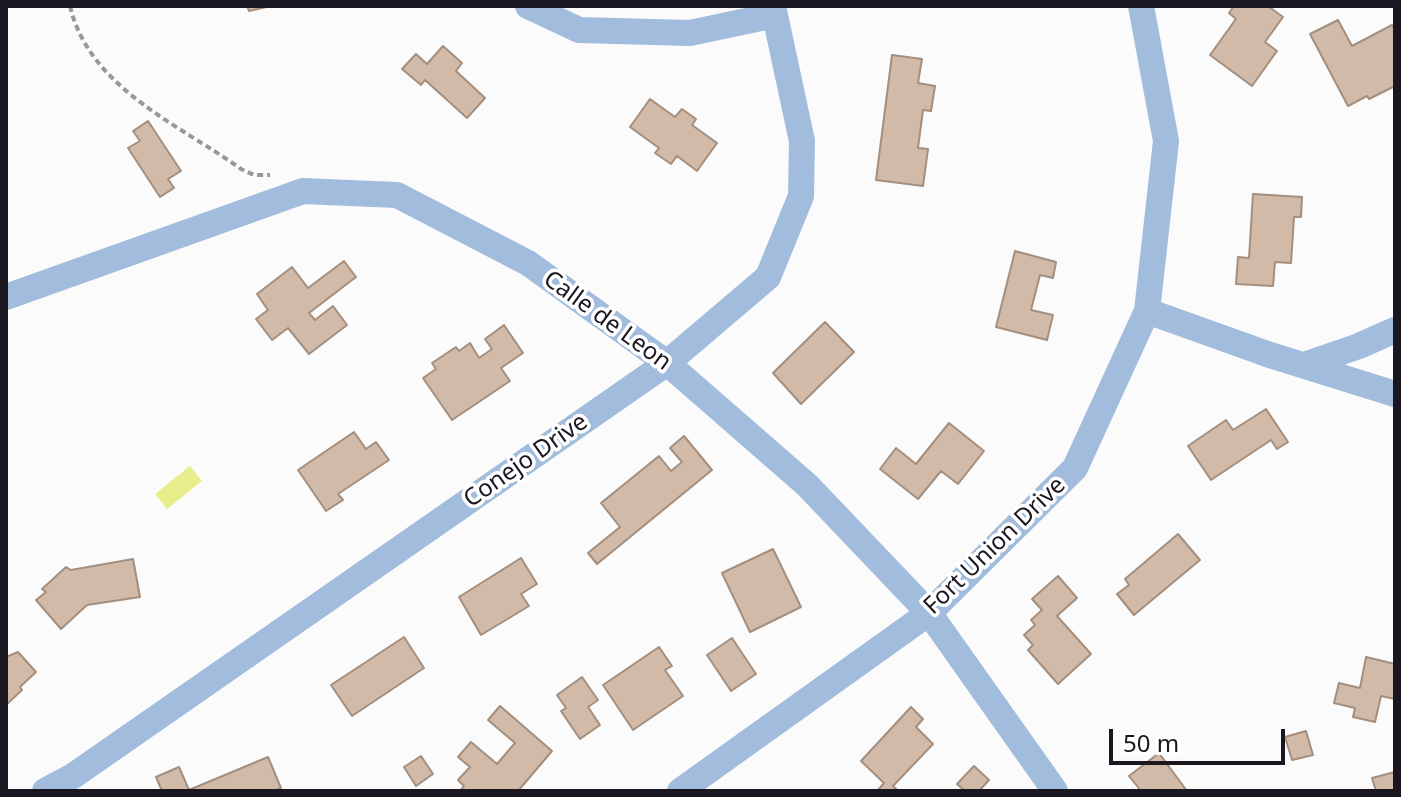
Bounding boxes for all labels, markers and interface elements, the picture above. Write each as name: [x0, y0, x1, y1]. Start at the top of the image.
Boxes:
street label: Calle de Leon: [538, 265, 676, 377]
street label: Conejo Drive: [459, 408, 593, 514]
street label: Fort Union Drive: [918, 471, 1072, 621]
scale bar: [1113, 713, 1289, 763]
text: 50 m: [1123, 726, 1179, 759]

